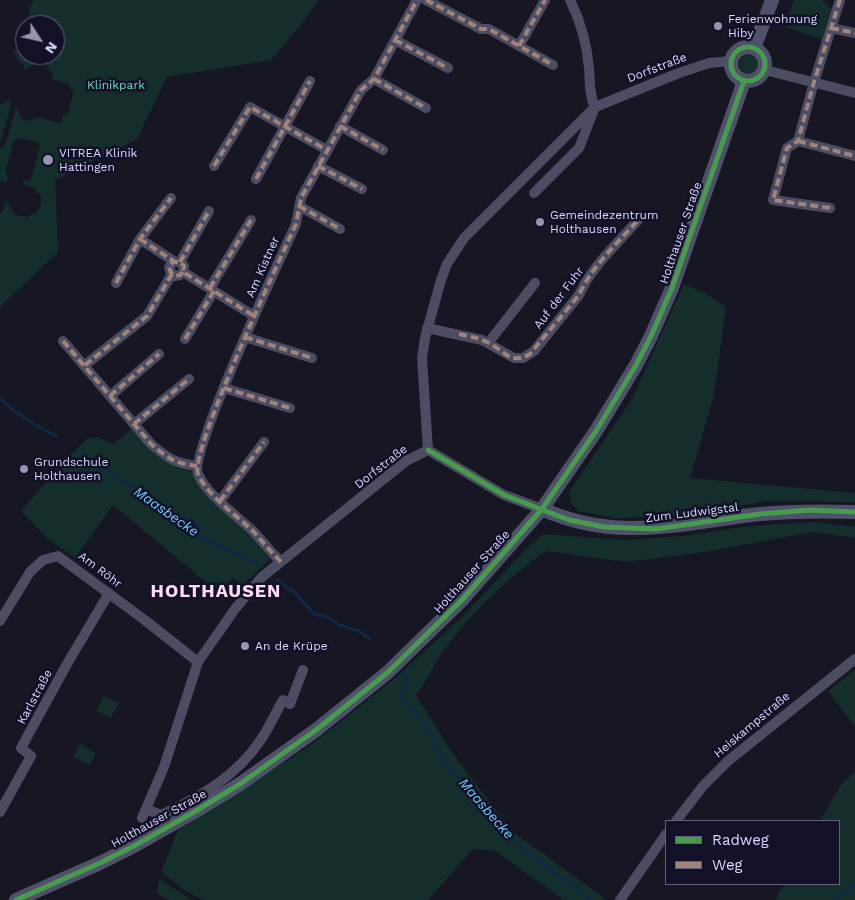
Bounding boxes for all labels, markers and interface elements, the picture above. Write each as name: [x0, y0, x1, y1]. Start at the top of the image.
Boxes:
place label: Ferienwohnung Hiby: [728, 12, 817, 40]
north arrow: [15, 15, 65, 65]
marker: Ferienwohnung Hiby: [712, 20, 724, 32]
text: N: [42, 39, 61, 57]
street label: Dorfstraße: [625, 50, 689, 86]
park label: Klinikpark: [87, 78, 145, 92]
place label: VITREA Klinik Hattingen: [59, 146, 137, 174]
marker: VITREA Klinik Hattingen: [41, 153, 55, 167]
street label: Holthauser Straße: [657, 180, 705, 286]
place label: Gemeindezentrum Holthausen: [550, 208, 658, 236]
marker: Gemeindezentrum Holthausen: [534, 216, 546, 228]
street label: Am Kistner: [243, 234, 283, 300]
street label: Auf der Fuhr: [531, 264, 587, 332]
street label: Dorfstraße: [352, 442, 410, 492]
place label: Grundschule Holthausen: [34, 455, 108, 483]
marker: Grundschule Holthausen: [18, 463, 30, 475]
water label: Maasbecke: [130, 483, 202, 541]
street label: Zum Ludwigstal: [645, 500, 739, 526]
street label: Holthauser Straße: [431, 527, 513, 617]
street label: Am Röhr: [75, 549, 125, 591]
district label: HOLTHAUSEN: [149, 581, 283, 603]
place label: An de Krüpe: [255, 639, 328, 653]
marker: An de Krüpe: [239, 640, 251, 652]
street label: Karlstraße: [14, 667, 56, 727]
street label: Heiskampstraße: [711, 689, 793, 761]
water label: Maasbecke: [455, 775, 517, 843]
street label: Holthauser Straße: [109, 787, 209, 851]
legend: [665, 820, 840, 885]
text: Radweg: [712, 831, 769, 849]
text: Weg: [712, 856, 743, 874]

